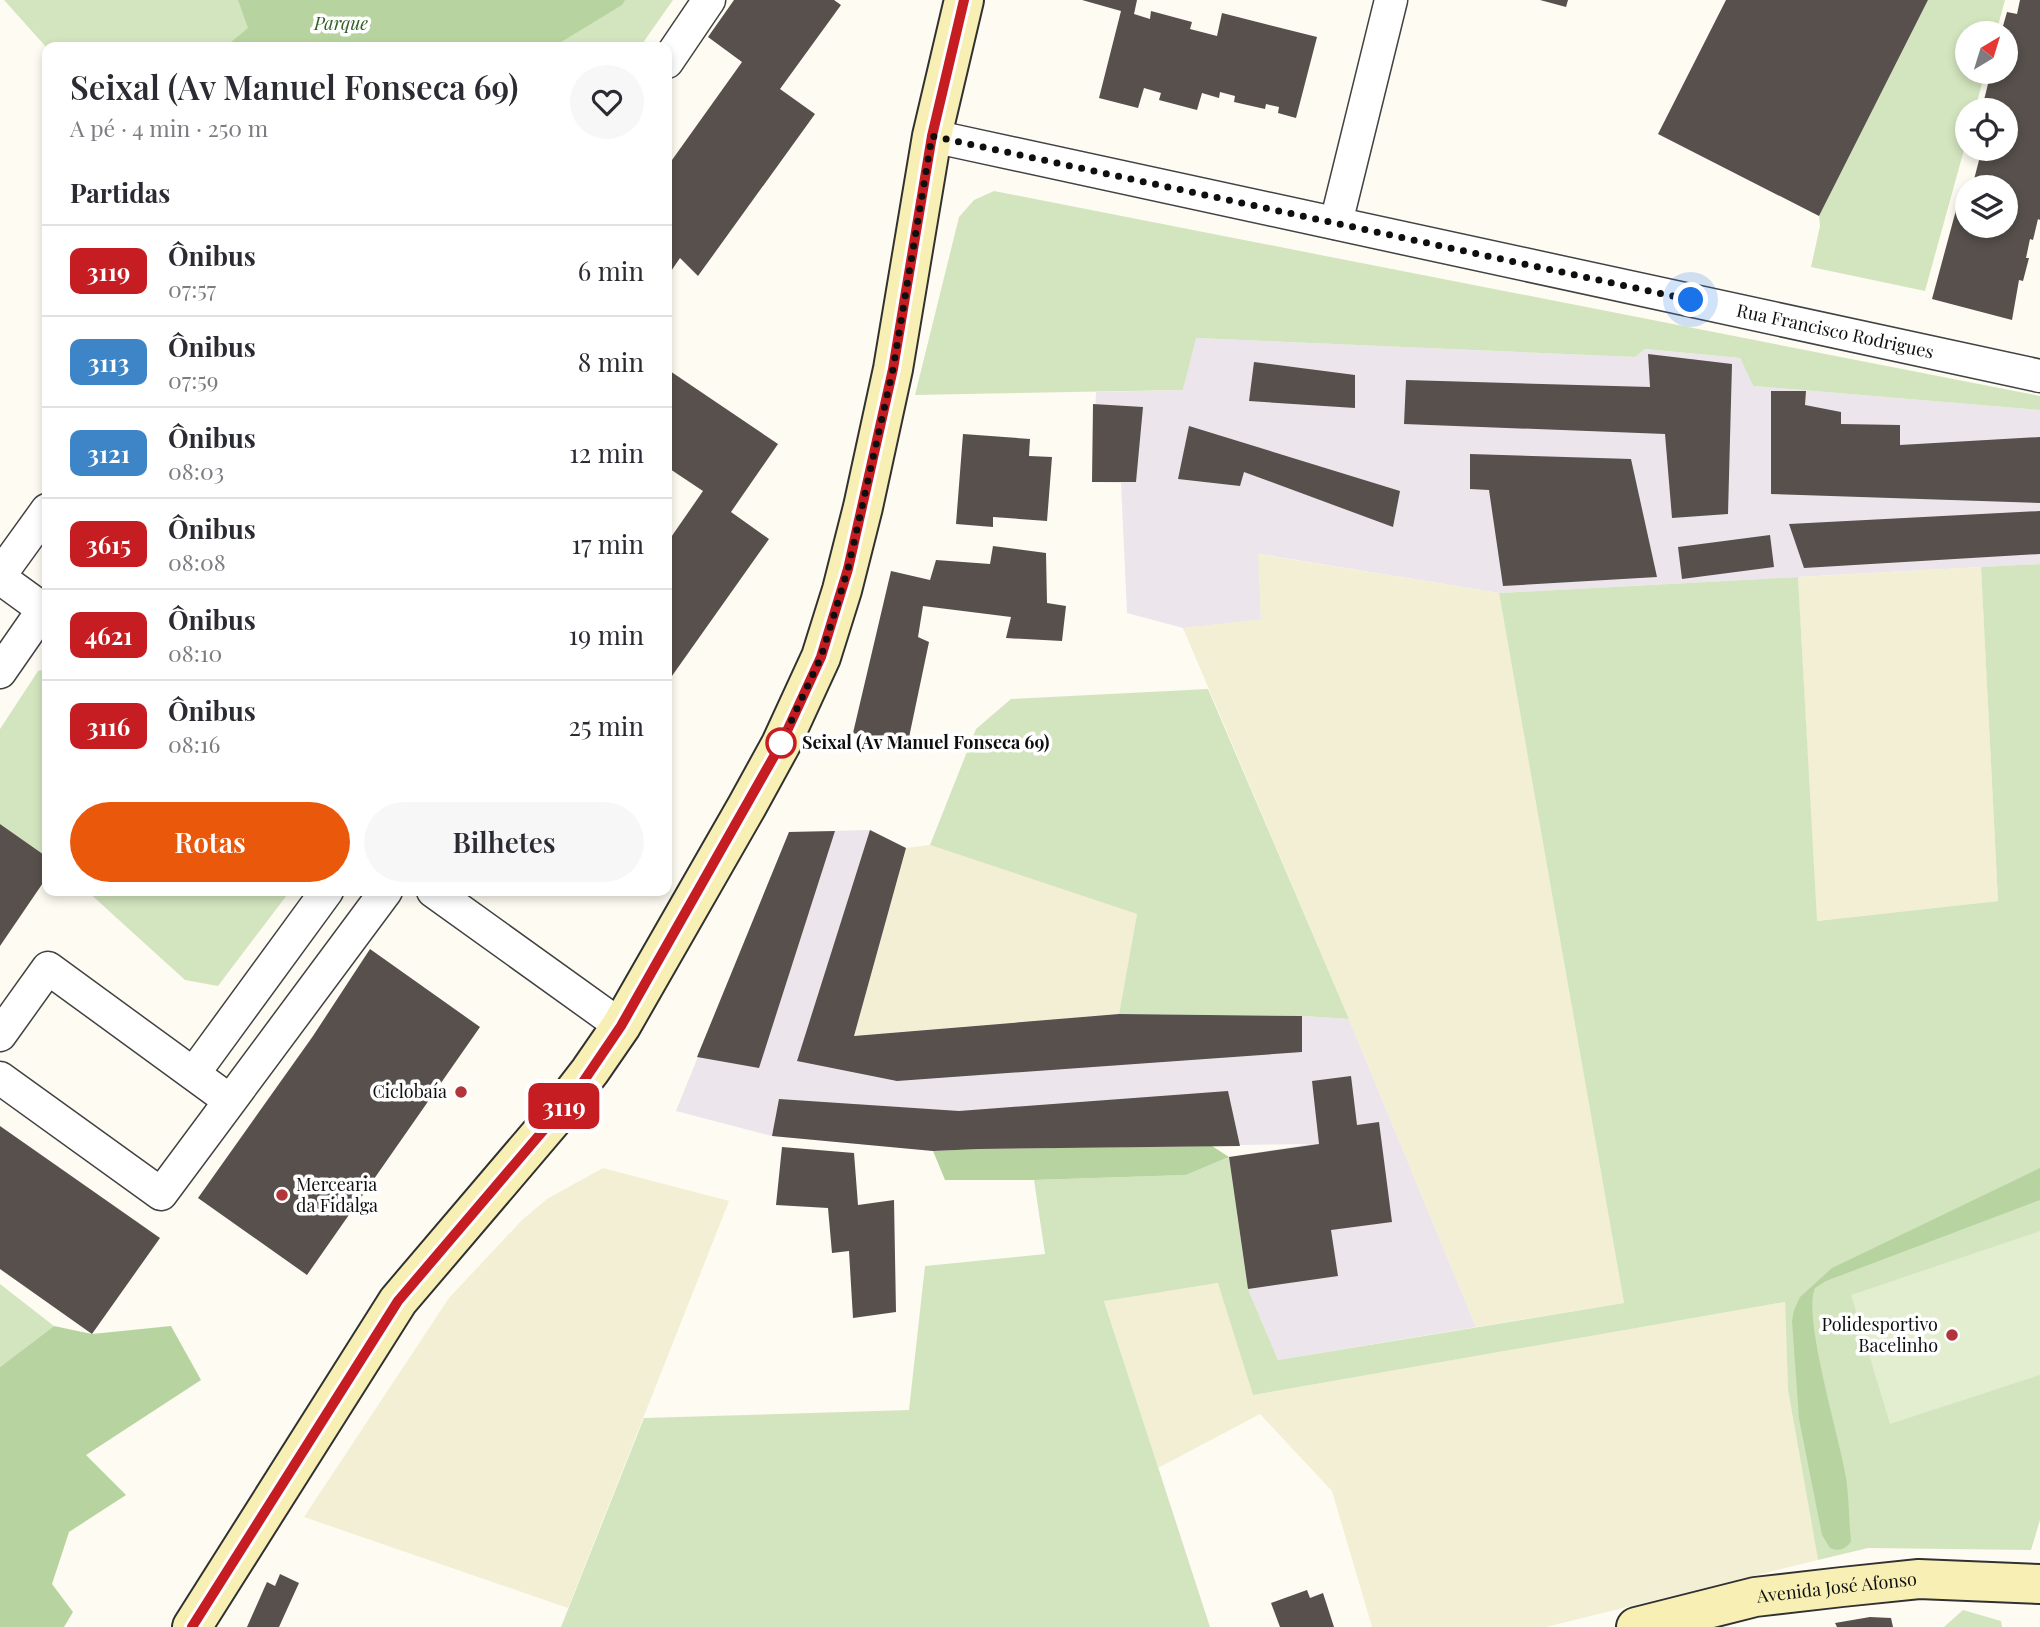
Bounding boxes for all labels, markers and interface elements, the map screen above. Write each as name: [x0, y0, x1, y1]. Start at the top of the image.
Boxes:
park label: Parque: [313, 11, 368, 35]
north arrow: [1955, 21, 2018, 84]
map controls: [1955, 21, 2018, 238]
text: Seixal (Av Manuel Fonseca 69): [70, 64, 518, 108]
button: heart: [570, 65, 644, 139]
button: locate: [1955, 98, 2018, 161]
text: A pé · 4 min · 250 m: [70, 112, 268, 143]
text: Partidas: [70, 175, 170, 210]
button: layers: [1955, 175, 2018, 238]
text: Ônibus: [168, 238, 256, 273]
text: 6 min: [578, 253, 644, 288]
text: 3119: [87, 255, 130, 287]
text: 07:57: [168, 273, 216, 304]
your location: [1673, 282, 1708, 317]
street label: Rua Francisco Rodrigues: [1735, 298, 1936, 364]
text: Ônibus: [168, 329, 256, 364]
text: 8 min: [578, 344, 644, 379]
text: 3113: [88, 346, 129, 378]
text: 07:59: [168, 364, 219, 395]
text: Ônibus: [168, 420, 256, 455]
text: 12 min: [569, 435, 644, 470]
text: 3121: [87, 437, 130, 469]
text: 08:03: [168, 455, 224, 486]
text: Ônibus: [168, 511, 256, 546]
text: 17 min: [571, 526, 644, 561]
text: 3615: [86, 528, 131, 560]
text: 08:08: [168, 546, 226, 577]
text: Ônibus: [168, 602, 256, 637]
text: 19 min: [568, 617, 644, 652]
text: 4621: [85, 619, 132, 651]
text: 08:10: [168, 637, 222, 668]
text: Ônibus: [168, 693, 256, 728]
text: 25 min: [568, 708, 644, 743]
text: 3116: [87, 710, 130, 742]
text: 08:16: [168, 728, 220, 759]
marker: Seixal (Av Manuel Fonseca 69): [766, 728, 796, 758]
place label: Seixal (Av Manuel Fonseca 69): [802, 730, 1050, 754]
button: Rotas: [70, 802, 350, 882]
button: Bilhetes: [364, 802, 644, 882]
place label: Ciclobaía: [372, 1079, 447, 1103]
line badge: 3119: [515, 1083, 613, 1129]
marker: Ciclobaía: [453, 1084, 469, 1100]
text: 3119: [542, 1090, 586, 1122]
place label: Mercearia da Fidalga: [296, 1172, 378, 1217]
marker: Mercearia da Fidalga: [274, 1187, 290, 1203]
place label: Polidesportivo Bacelinho: [1821, 1312, 1938, 1357]
marker: Polidesportivo Bacelinho: [1944, 1327, 1960, 1343]
street label: Avenida José Afonso: [1754, 1566, 1918, 1608]

